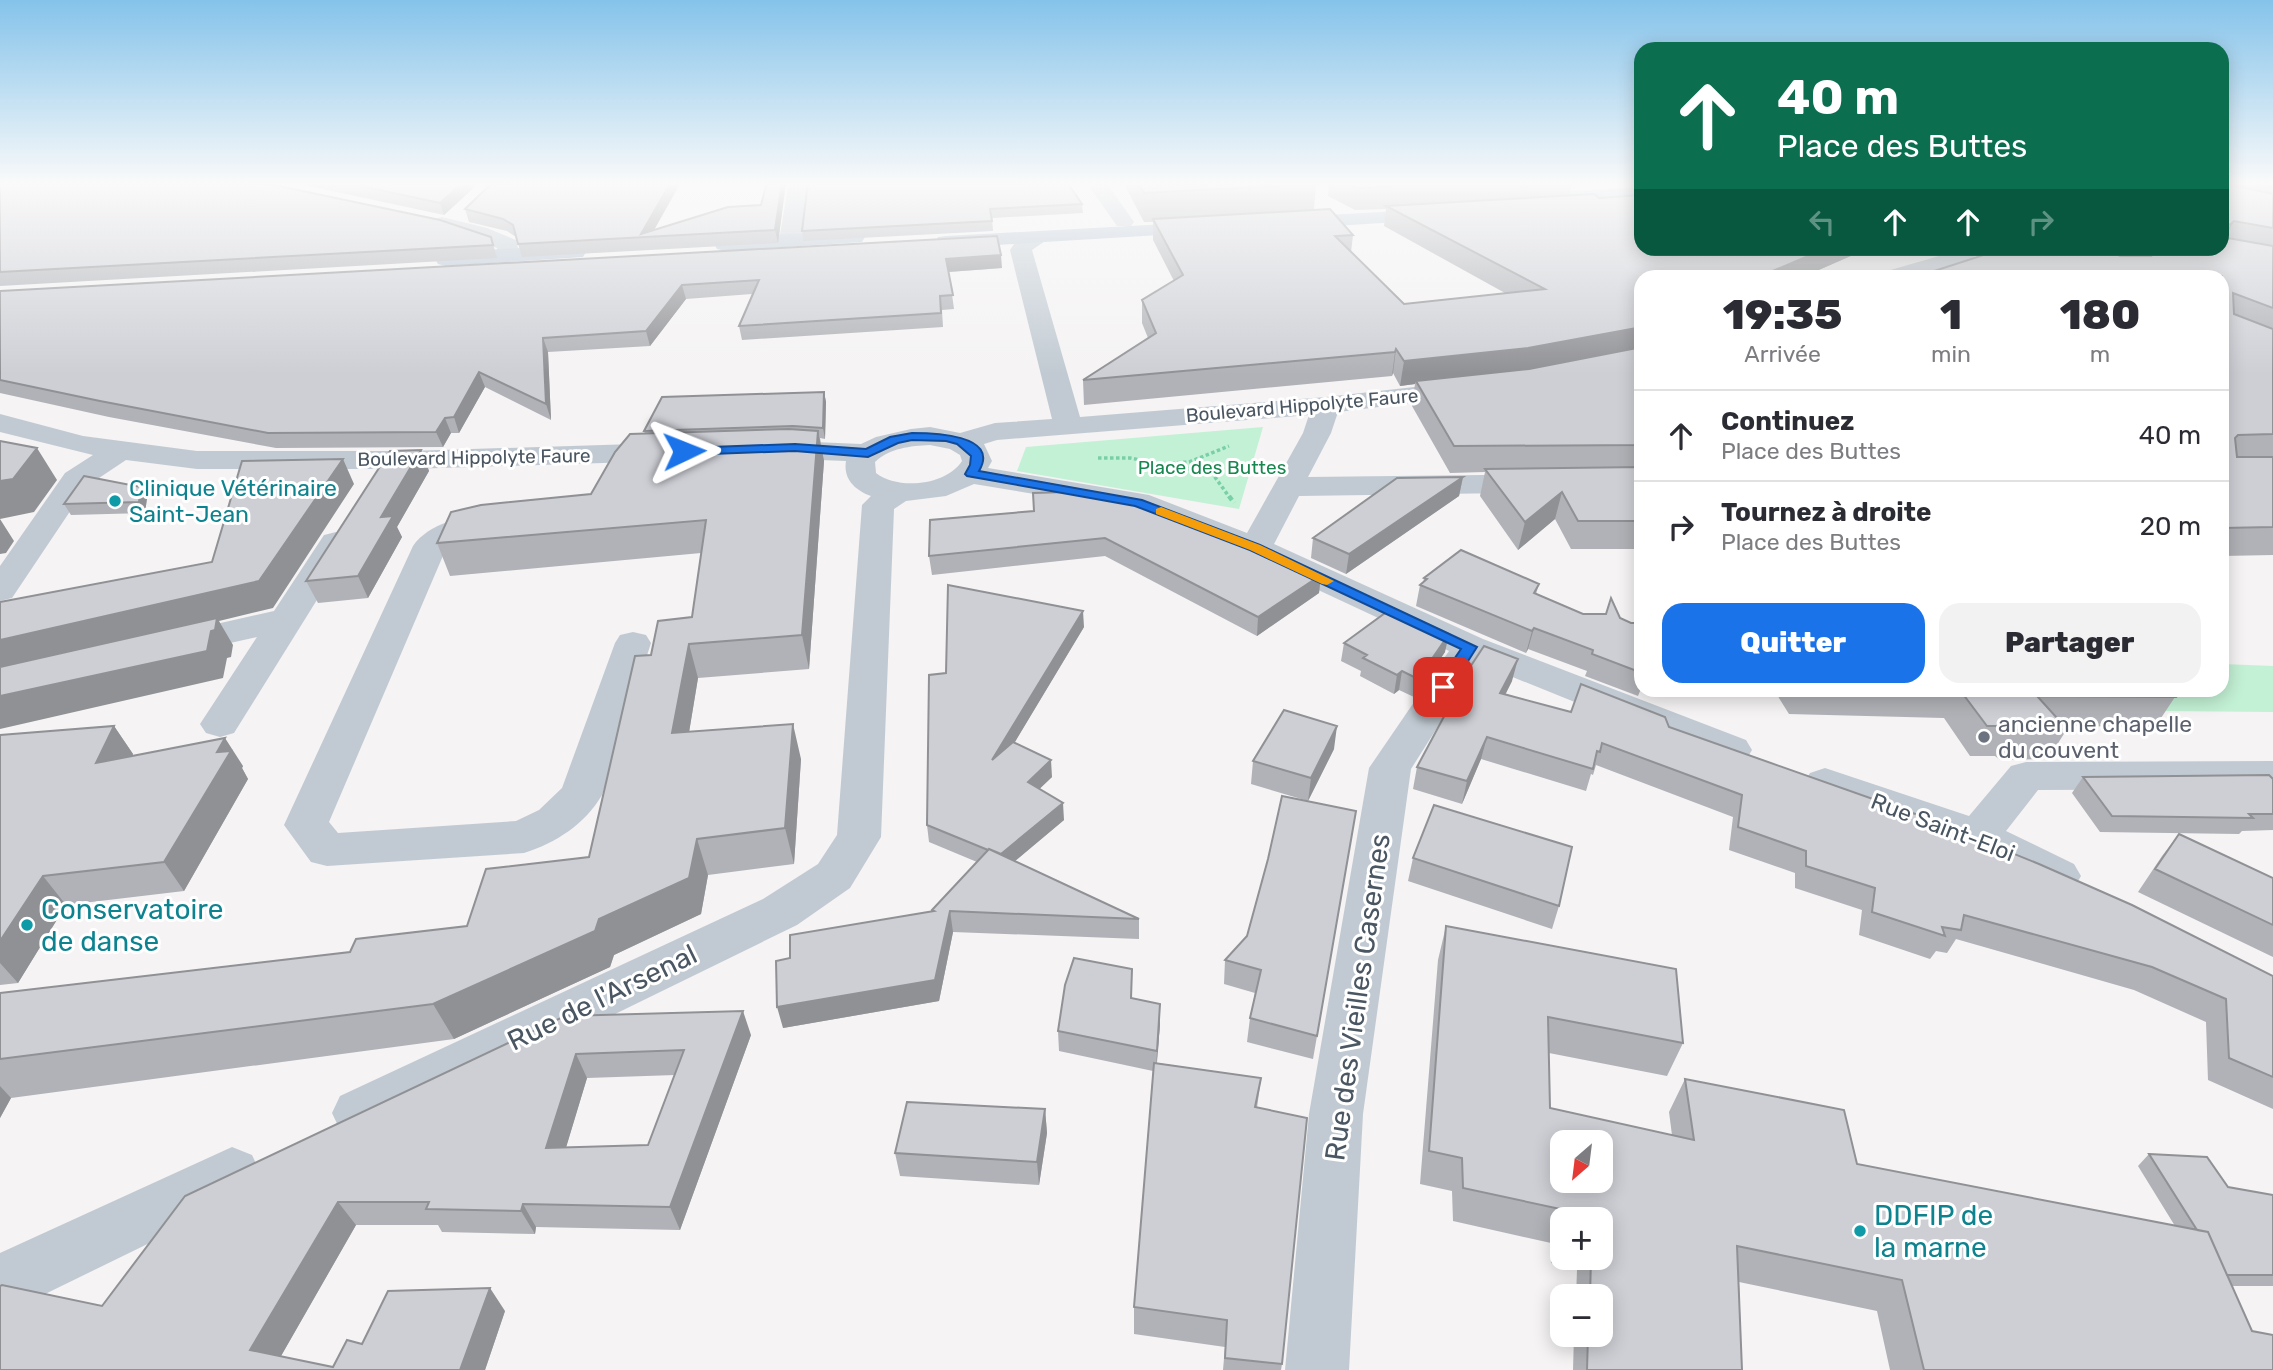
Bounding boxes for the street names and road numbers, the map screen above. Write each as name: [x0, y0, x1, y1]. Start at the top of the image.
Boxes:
street label: Boulevard Hippolyte Faure: [1185, 384, 1419, 427]
street label: Boulevard Hippolyte Faure: [357, 444, 591, 471]
street label: Rue Saint-Eloi: [1867, 787, 2019, 867]
street label: Rue des Vieilles Casernes: [1318, 831, 1397, 1163]
street label: Rue de l'Arsenal: [502, 937, 702, 1058]

